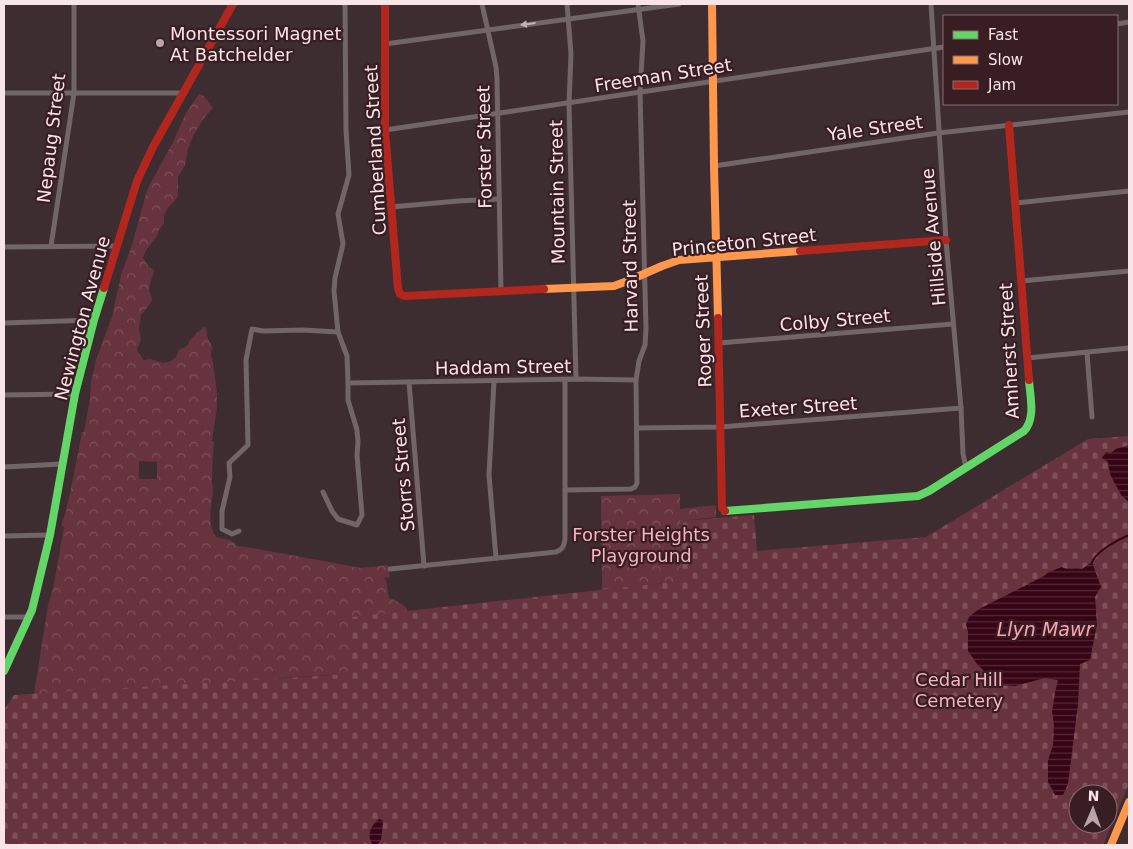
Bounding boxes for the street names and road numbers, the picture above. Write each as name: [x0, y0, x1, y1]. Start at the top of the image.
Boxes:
street label: Freeman Street: [593, 54, 733, 96]
street label: Cumberland Street: [360, 64, 390, 236]
street label: Nepaug Street: [33, 72, 69, 204]
street label: Forster Street: [472, 85, 496, 209]
street label: Yale Street: [825, 111, 924, 145]
street label: Mountain Street: [545, 120, 569, 264]
street label: Hillside Avenue: [917, 167, 949, 307]
street label: Harvard Street: [618, 200, 642, 332]
street label: Princeton Street: [671, 224, 817, 260]
street label: Newington Avenue: [50, 234, 114, 402]
street label: Roger Street: [691, 274, 715, 388]
street label: Amherst Street: [995, 282, 1023, 420]
street label: Colby Street: [779, 305, 891, 335]
street label: Haddam Street: [435, 355, 571, 379]
street label: Exeter Street: [738, 392, 858, 422]
street label: Storrs Street: [388, 417, 418, 533]

